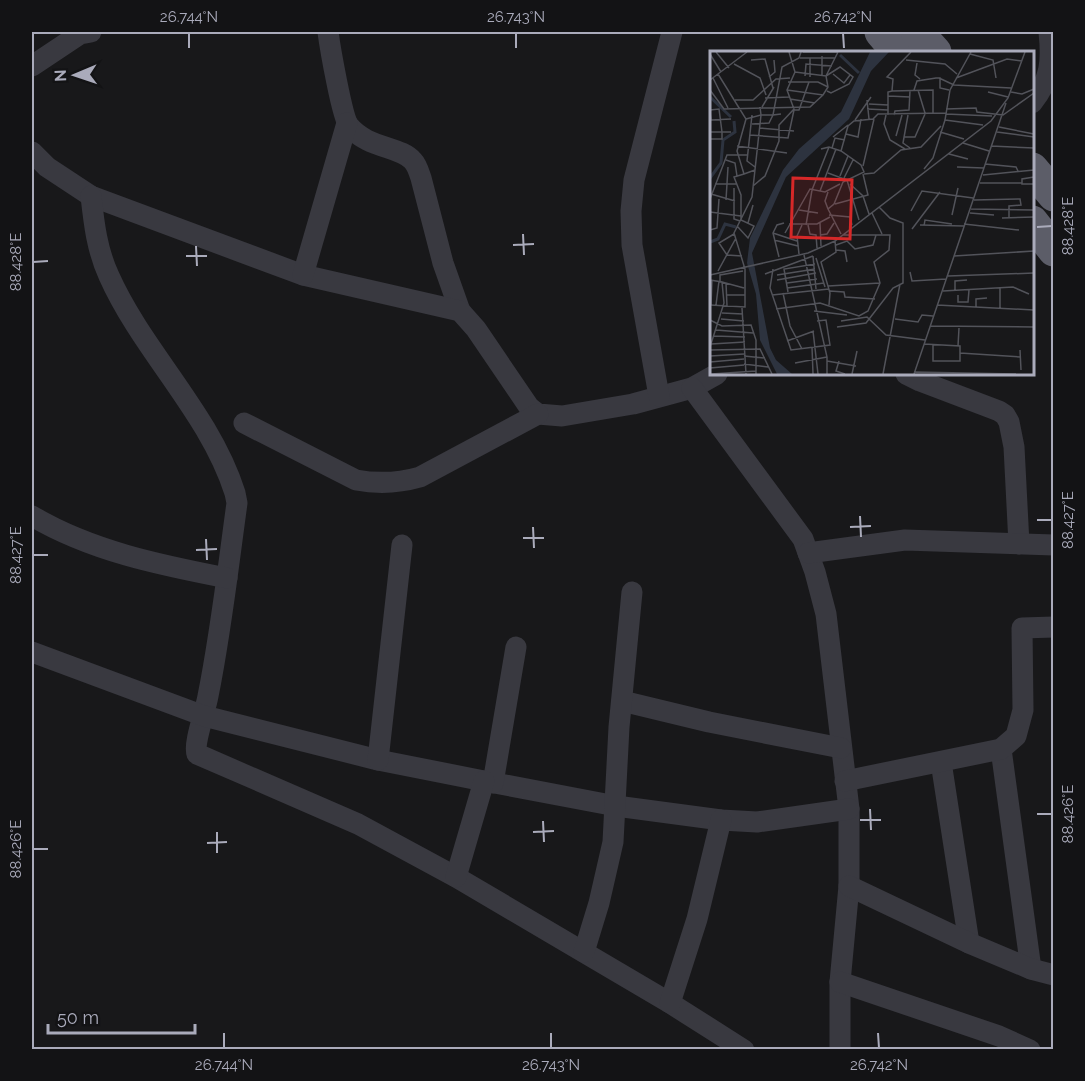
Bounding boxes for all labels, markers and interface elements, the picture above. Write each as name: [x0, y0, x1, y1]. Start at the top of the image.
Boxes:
text: 26.744°N: [160, 8, 218, 26]
text: 26.743°N: [487, 8, 545, 26]
text: 26.742°N: [814, 8, 872, 26]
north arrow: [45, 45, 105, 105]
inset map: [710, 51, 1034, 375]
text: N: [51, 69, 70, 82]
text: 88.428°E: [1059, 197, 1077, 255]
text: 88.428°E: [7, 233, 25, 291]
text: 88.427°E: [1059, 491, 1077, 549]
text: 88.427°E: [7, 526, 25, 584]
text: 88.426°E: [1059, 785, 1077, 843]
text: 88.426°E: [7, 820, 25, 878]
scale bar: [48, 997, 195, 1035]
text: 50 m: [57, 1007, 99, 1028]
text: 26.744°N: [195, 1056, 253, 1074]
text: 26.743°N: [522, 1056, 580, 1074]
text: 26.742°N: [850, 1056, 908, 1074]

